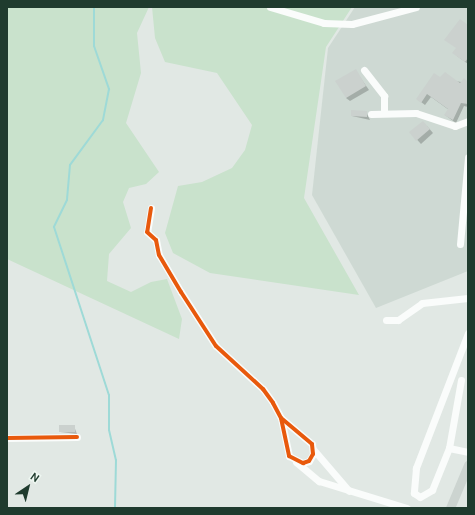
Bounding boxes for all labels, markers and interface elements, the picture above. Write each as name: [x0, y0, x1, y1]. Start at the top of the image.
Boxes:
north arrow: [8, 467, 48, 507]
text: N: [28, 469, 42, 485]

